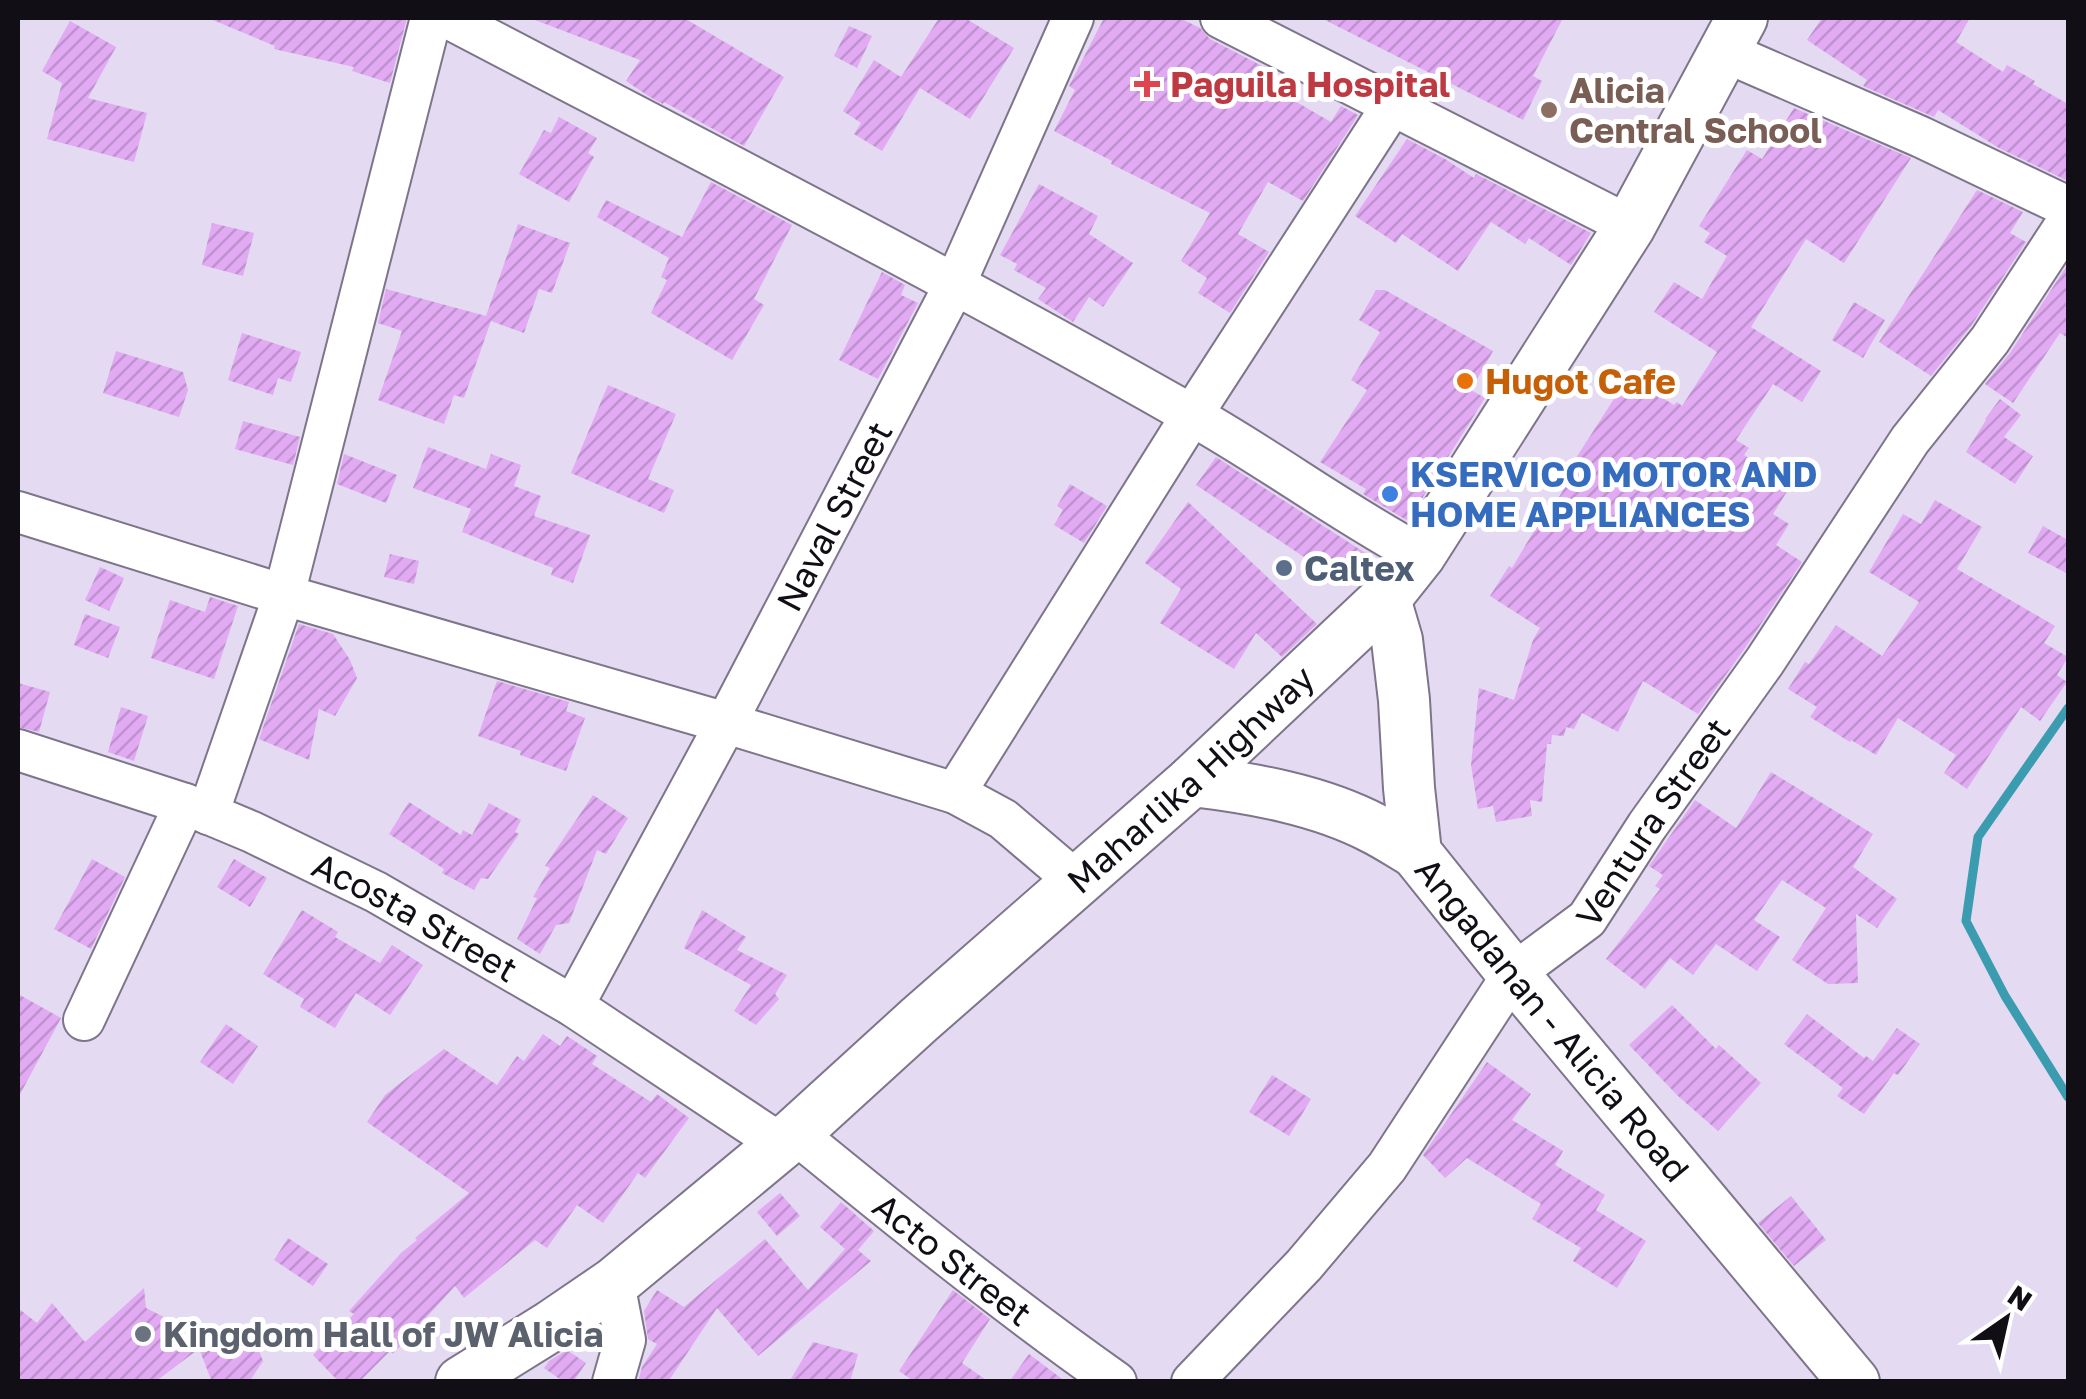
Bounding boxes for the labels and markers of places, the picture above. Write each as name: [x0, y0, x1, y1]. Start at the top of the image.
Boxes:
place label: Paguila Hospital: [1170, 63, 1451, 105]
place label: Alicia Central School: [1569, 69, 1822, 151]
marker: Paguila Hospital: [1134, 71, 1160, 97]
marker: Alicia Central School: [1538, 99, 1560, 121]
place label: Hugot Cafe: [1485, 360, 1676, 402]
marker: Hugot Cafe: [1454, 370, 1476, 392]
place label: KSERVICO MOTOR AND HOME APPLIANCES: [1410, 453, 1818, 535]
marker: KSERVICO MOTOR AND HOME APPLIANCES: [1379, 483, 1401, 505]
place label: Caltex: [1304, 547, 1414, 589]
marker: Caltex: [1273, 557, 1295, 579]
place label: Kingdom Hall of JW Alicia: [163, 1313, 604, 1355]
marker: Kingdom Hall of JW Alicia: [132, 1323, 154, 1345]

